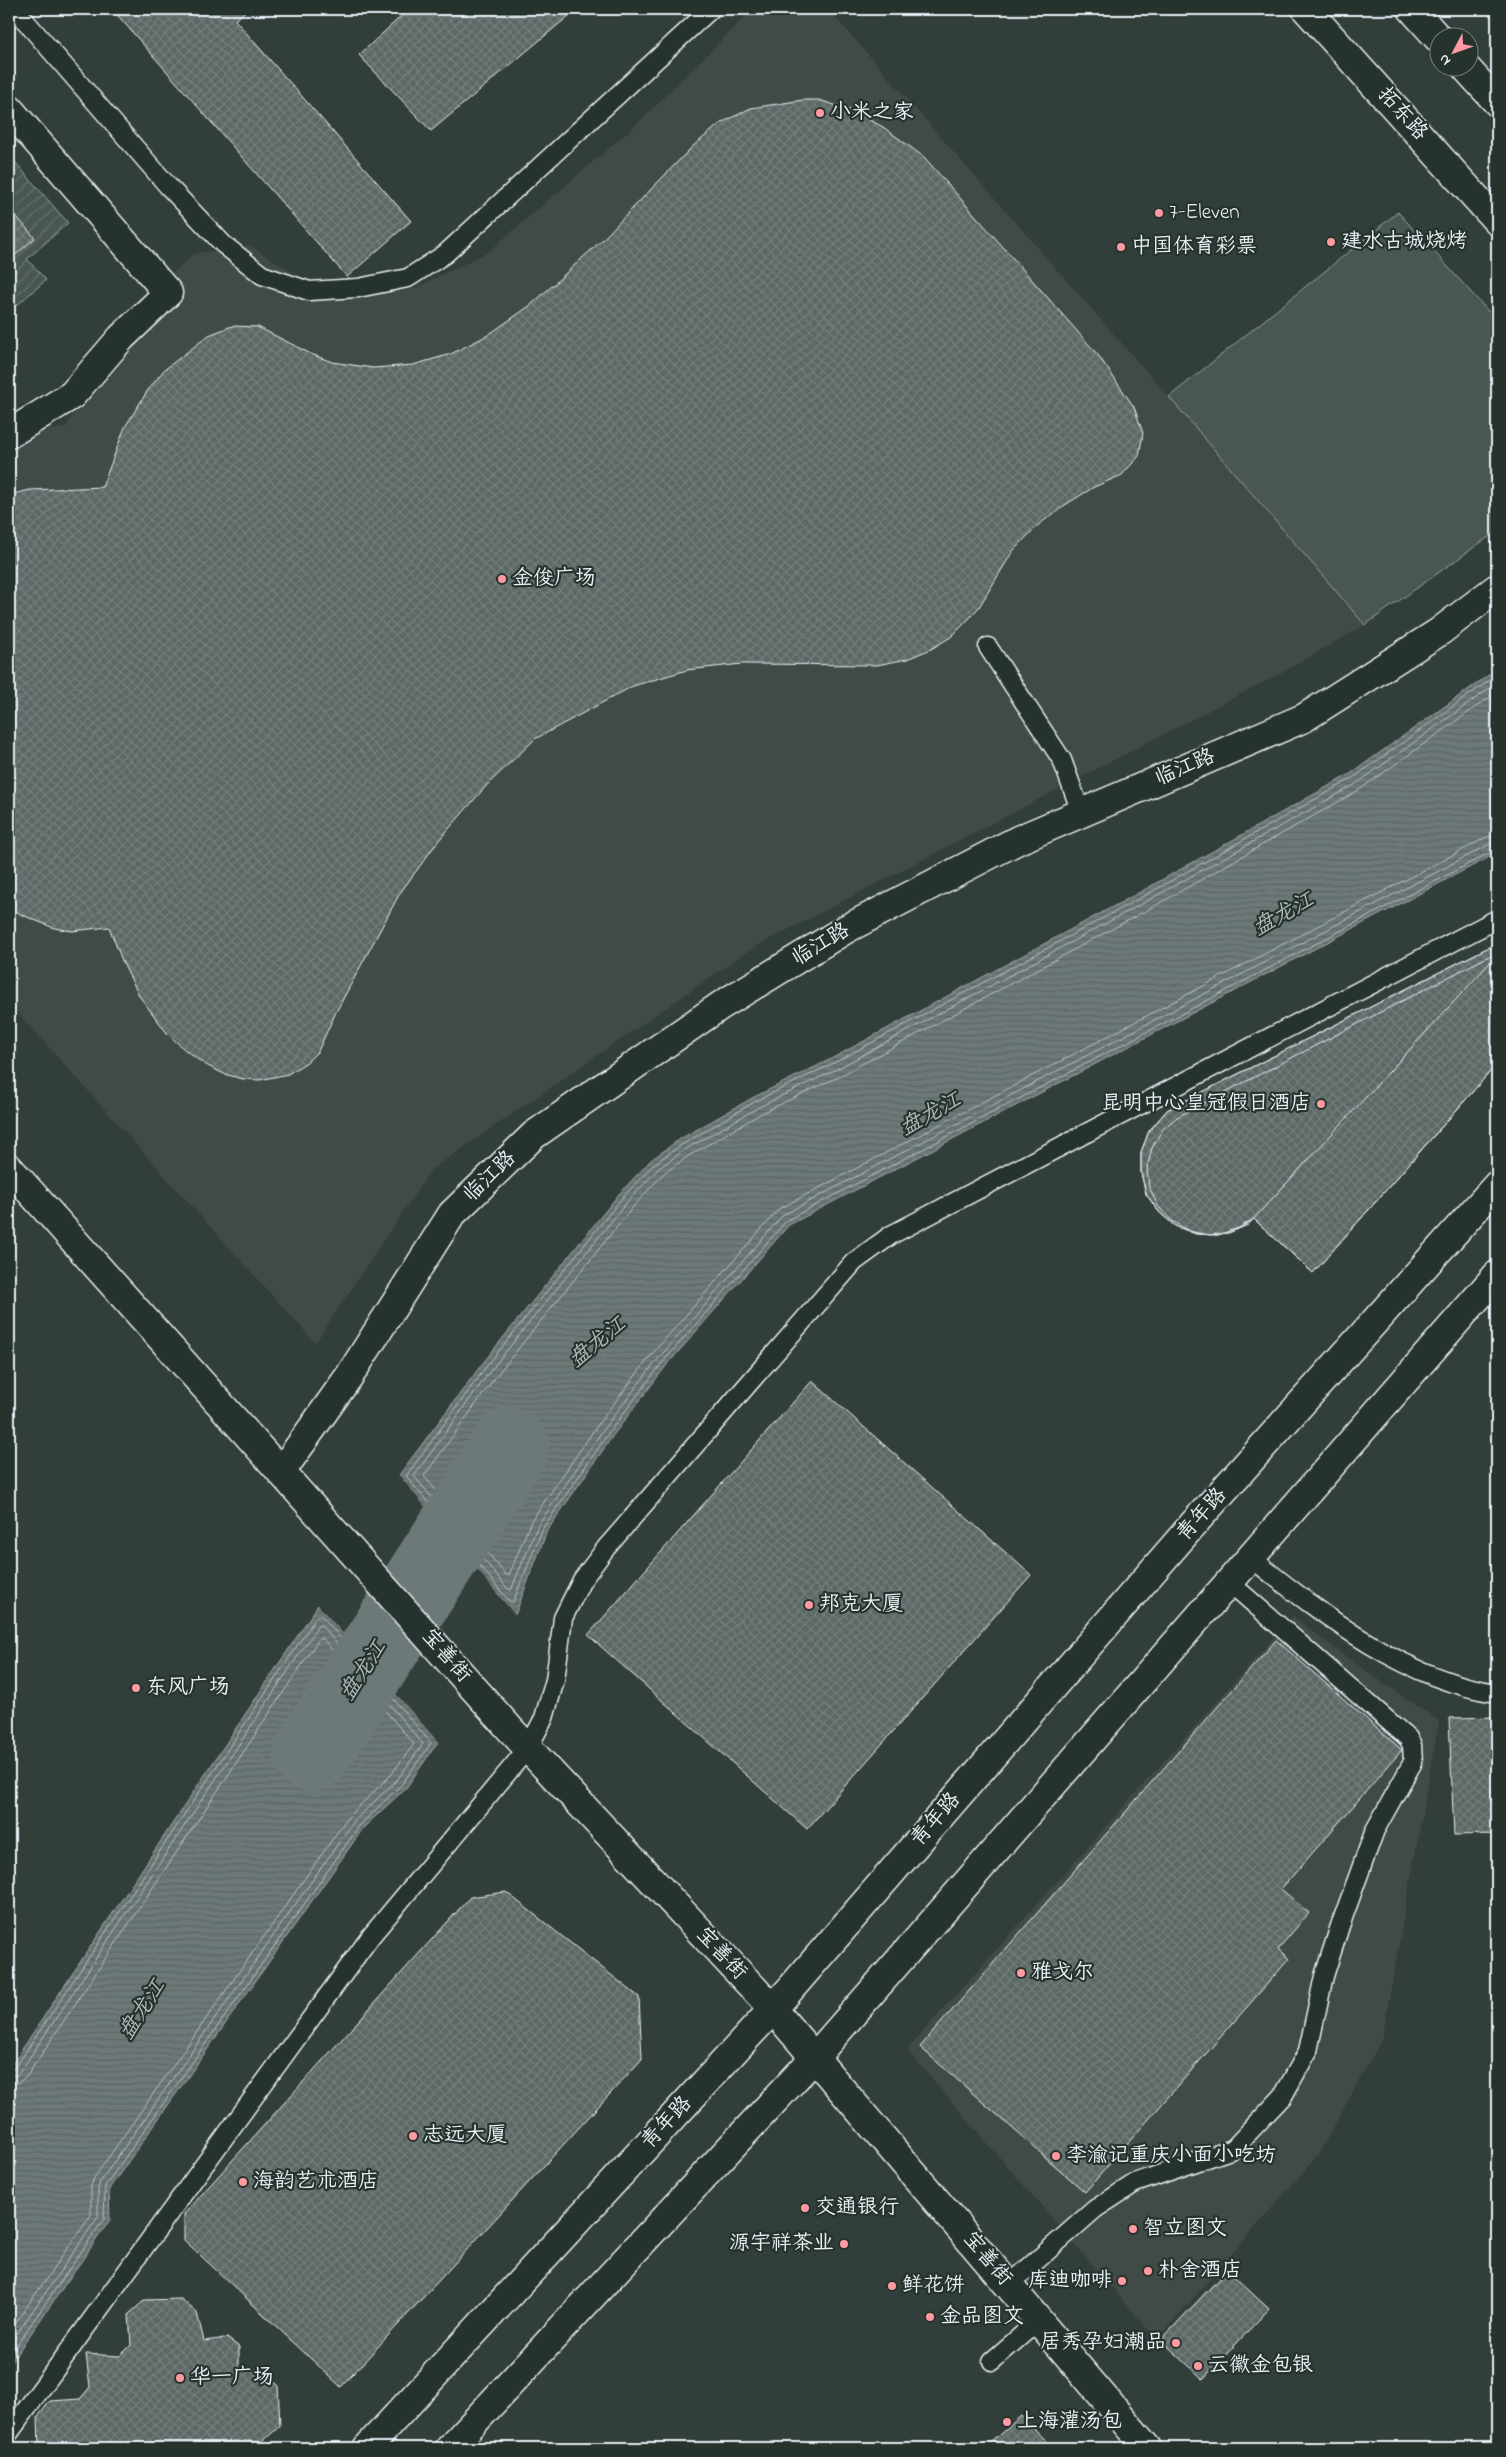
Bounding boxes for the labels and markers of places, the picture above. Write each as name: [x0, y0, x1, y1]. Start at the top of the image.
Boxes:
place label: 小米之家: [830, 98, 914, 128]
marker: 小米之家: [814, 107, 826, 119]
place label: 7-Eleven: [1169, 198, 1240, 228]
marker: 7-Eleven: [1153, 207, 1165, 219]
place label: 建水古城烧烤: [1341, 227, 1467, 257]
place label: 中国体育彩票: [1131, 232, 1257, 262]
marker: 建水古城烧烤: [1325, 236, 1337, 248]
marker: 中国体育彩票: [1115, 241, 1127, 253]
place label: 金俊广场: [512, 564, 596, 594]
marker: 金俊广场: [496, 573, 508, 585]
place label: 昆明中心皇冠假日酒店: [1101, 1089, 1311, 1119]
marker: 昆明中心皇冠假日酒店: [1315, 1098, 1327, 1110]
place label: 邦克大厦: [819, 1590, 903, 1620]
marker: 邦克大厦: [803, 1599, 815, 1611]
place label: 东风广场: [146, 1673, 230, 1703]
marker: 东风广场: [130, 1682, 142, 1694]
place label: 雅戈尔: [1031, 1958, 1094, 1988]
marker: 雅戈尔: [1015, 1967, 1027, 1979]
place label: 志远大厦: [423, 2121, 507, 2151]
marker: 志远大厦: [407, 2130, 419, 2142]
place label: 李渝记重庆小面小吃坊: [1066, 2141, 1276, 2171]
marker: 李渝记重庆小面小吃坊: [1050, 2150, 1062, 2162]
place label: 海韵艺术酒店: [253, 2167, 379, 2197]
marker: 海韵艺术酒店: [237, 2176, 249, 2188]
place label: 交通银行: [815, 2193, 899, 2223]
marker: 交通银行: [799, 2202, 811, 2214]
place label: 智立图文: [1143, 2214, 1227, 2244]
marker: 智立图文: [1127, 2223, 1139, 2235]
place label: 源宇祥茶业: [729, 2229, 834, 2259]
marker: 源宇祥茶业: [838, 2238, 850, 2250]
place label: 朴舍酒店: [1158, 2256, 1242, 2286]
marker: 朴舍酒店: [1142, 2265, 1154, 2277]
place label: 库迪咖啡: [1028, 2266, 1112, 2296]
place label: 鲜花饼: [902, 2271, 965, 2301]
marker: 库迪咖啡: [1116, 2275, 1128, 2287]
marker: 鲜花饼: [886, 2280, 898, 2292]
place label: 金品图文: [940, 2302, 1024, 2332]
marker: 金品图文: [924, 2311, 936, 2323]
place label: 居秀孕妇潮品: [1040, 2328, 1166, 2358]
marker: 居秀孕妇潮品: [1170, 2337, 1182, 2349]
place label: 云徽金包银: [1208, 2351, 1313, 2381]
marker: 云徽金包银: [1192, 2360, 1204, 2372]
place label: 华一广场: [190, 2363, 274, 2393]
marker: 华一广场: [174, 2372, 186, 2384]
place label: 上海灌汤包: [1017, 2407, 1122, 2437]
marker: 上海灌汤包: [1001, 2416, 1013, 2428]

